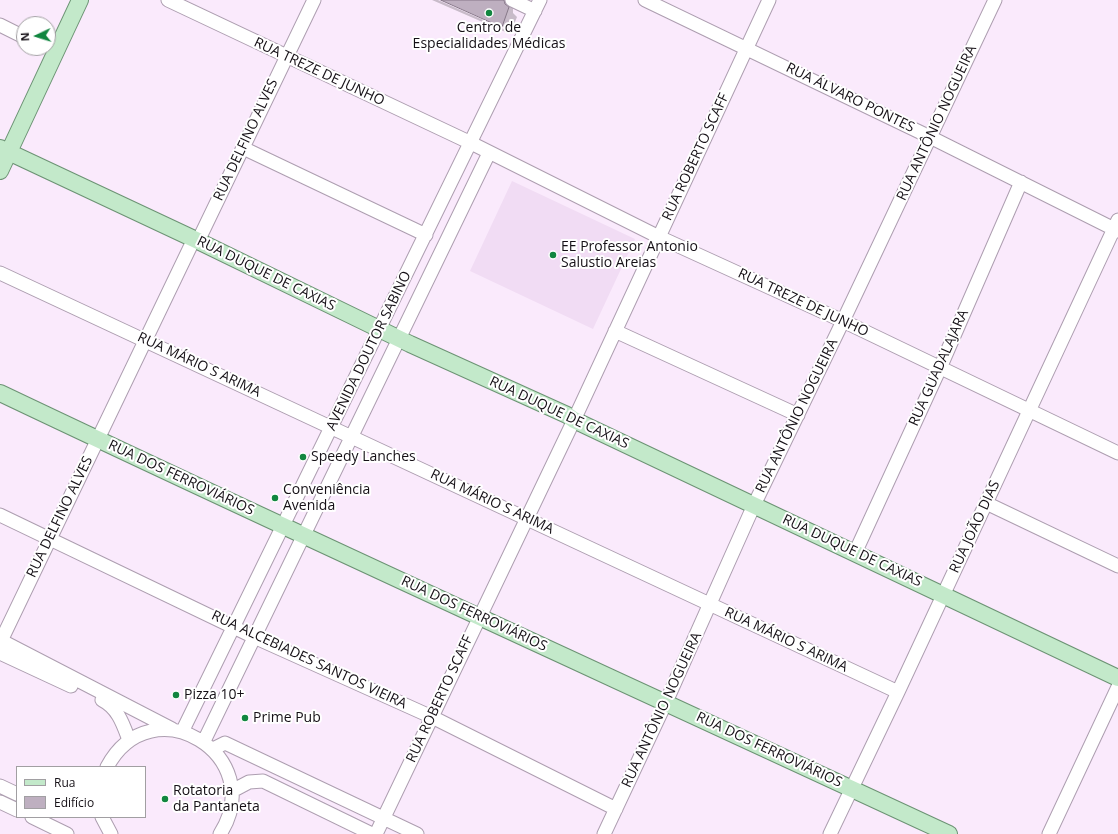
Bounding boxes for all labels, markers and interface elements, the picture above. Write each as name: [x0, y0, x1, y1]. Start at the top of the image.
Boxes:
marker: Centro de Especialidades Médicas: [484, 8, 494, 18]
north arrow: [16, 16, 56, 56]
place label: Centro de Especialidades Médicas: [413, 20, 565, 52]
text: N: [17, 32, 32, 42]
street label: RUA TREZE DE JUNHO: [251, 34, 387, 110]
street label: RUA ANTÔNIO NOGUEIRA: [894, 43, 980, 203]
street label: RUA ÁLVARO PONTES: [783, 60, 917, 136]
street label: RUA DELFINO ALVES: [210, 76, 282, 204]
street label: RUA ROBERTO SCAFF: [659, 91, 733, 223]
street label: RUA DUQUE DE CAXIAS: [194, 233, 338, 315]
place label: EE Professor Antonio Salustio Areias: [561, 239, 698, 272]
marker: EE Professor Antonio Salustio Areias: [548, 250, 558, 260]
street label: RUA TREZE DE JUNHO: [735, 265, 871, 341]
street label: AVENIDA DOUTOR SABINO: [323, 269, 415, 433]
street label: RUA GUADALAJARA: [906, 307, 972, 429]
street label: RUA MÁRIO S ARIMA: [135, 329, 263, 401]
street label: RUA ANTÔNIO NOGUEIRA: [752, 336, 842, 496]
street label: RUA DUQUE DE CAXIAS: [487, 373, 631, 453]
street label: RUA DOS FERROVIÁRIOS: [105, 437, 257, 519]
place label: Speedy Lanches: [311, 449, 416, 465]
marker: Speedy Lanches: [298, 452, 308, 462]
street label: RUA DELFINO ALVES: [23, 454, 97, 580]
street label: RUA MÁRIO S ARIMA: [428, 466, 556, 538]
street label: RUA JOÃO DIAS: [946, 478, 1004, 576]
place label: Conveniência Avenida: [283, 482, 370, 514]
marker: Conveniência Avenida: [270, 493, 280, 503]
street label: RUA DUQUE DE CAXIAS: [780, 511, 924, 591]
street label: RUA DOS FERROVIÁRIOS: [398, 573, 550, 655]
street label: RUA MÁRIO S ARIMA: [722, 604, 850, 676]
street label: RUA ALCEBIADES SANTOS VIEIRA: [209, 607, 409, 713]
street label: RUA ANTÔNIO NOGUEIRA: [619, 630, 705, 790]
street label: RUA ROBERTO SCAFF: [403, 633, 477, 765]
place label: Pizza 10+: [184, 687, 245, 703]
marker: Pizza 10+: [171, 690, 181, 700]
street label: RUA DOS FERROVIÁRIOS: [693, 709, 845, 791]
place label: Prime Pub: [253, 710, 321, 726]
marker: Prime Pub: [240, 713, 250, 723]
legend: [16, 766, 146, 818]
text: Rua: [54, 774, 75, 791]
place label: Rotatoria da Pantaneta: [173, 783, 260, 816]
text: Edifício: [54, 794, 94, 811]
marker: Rotatoria da Pantaneta: [160, 794, 170, 804]

